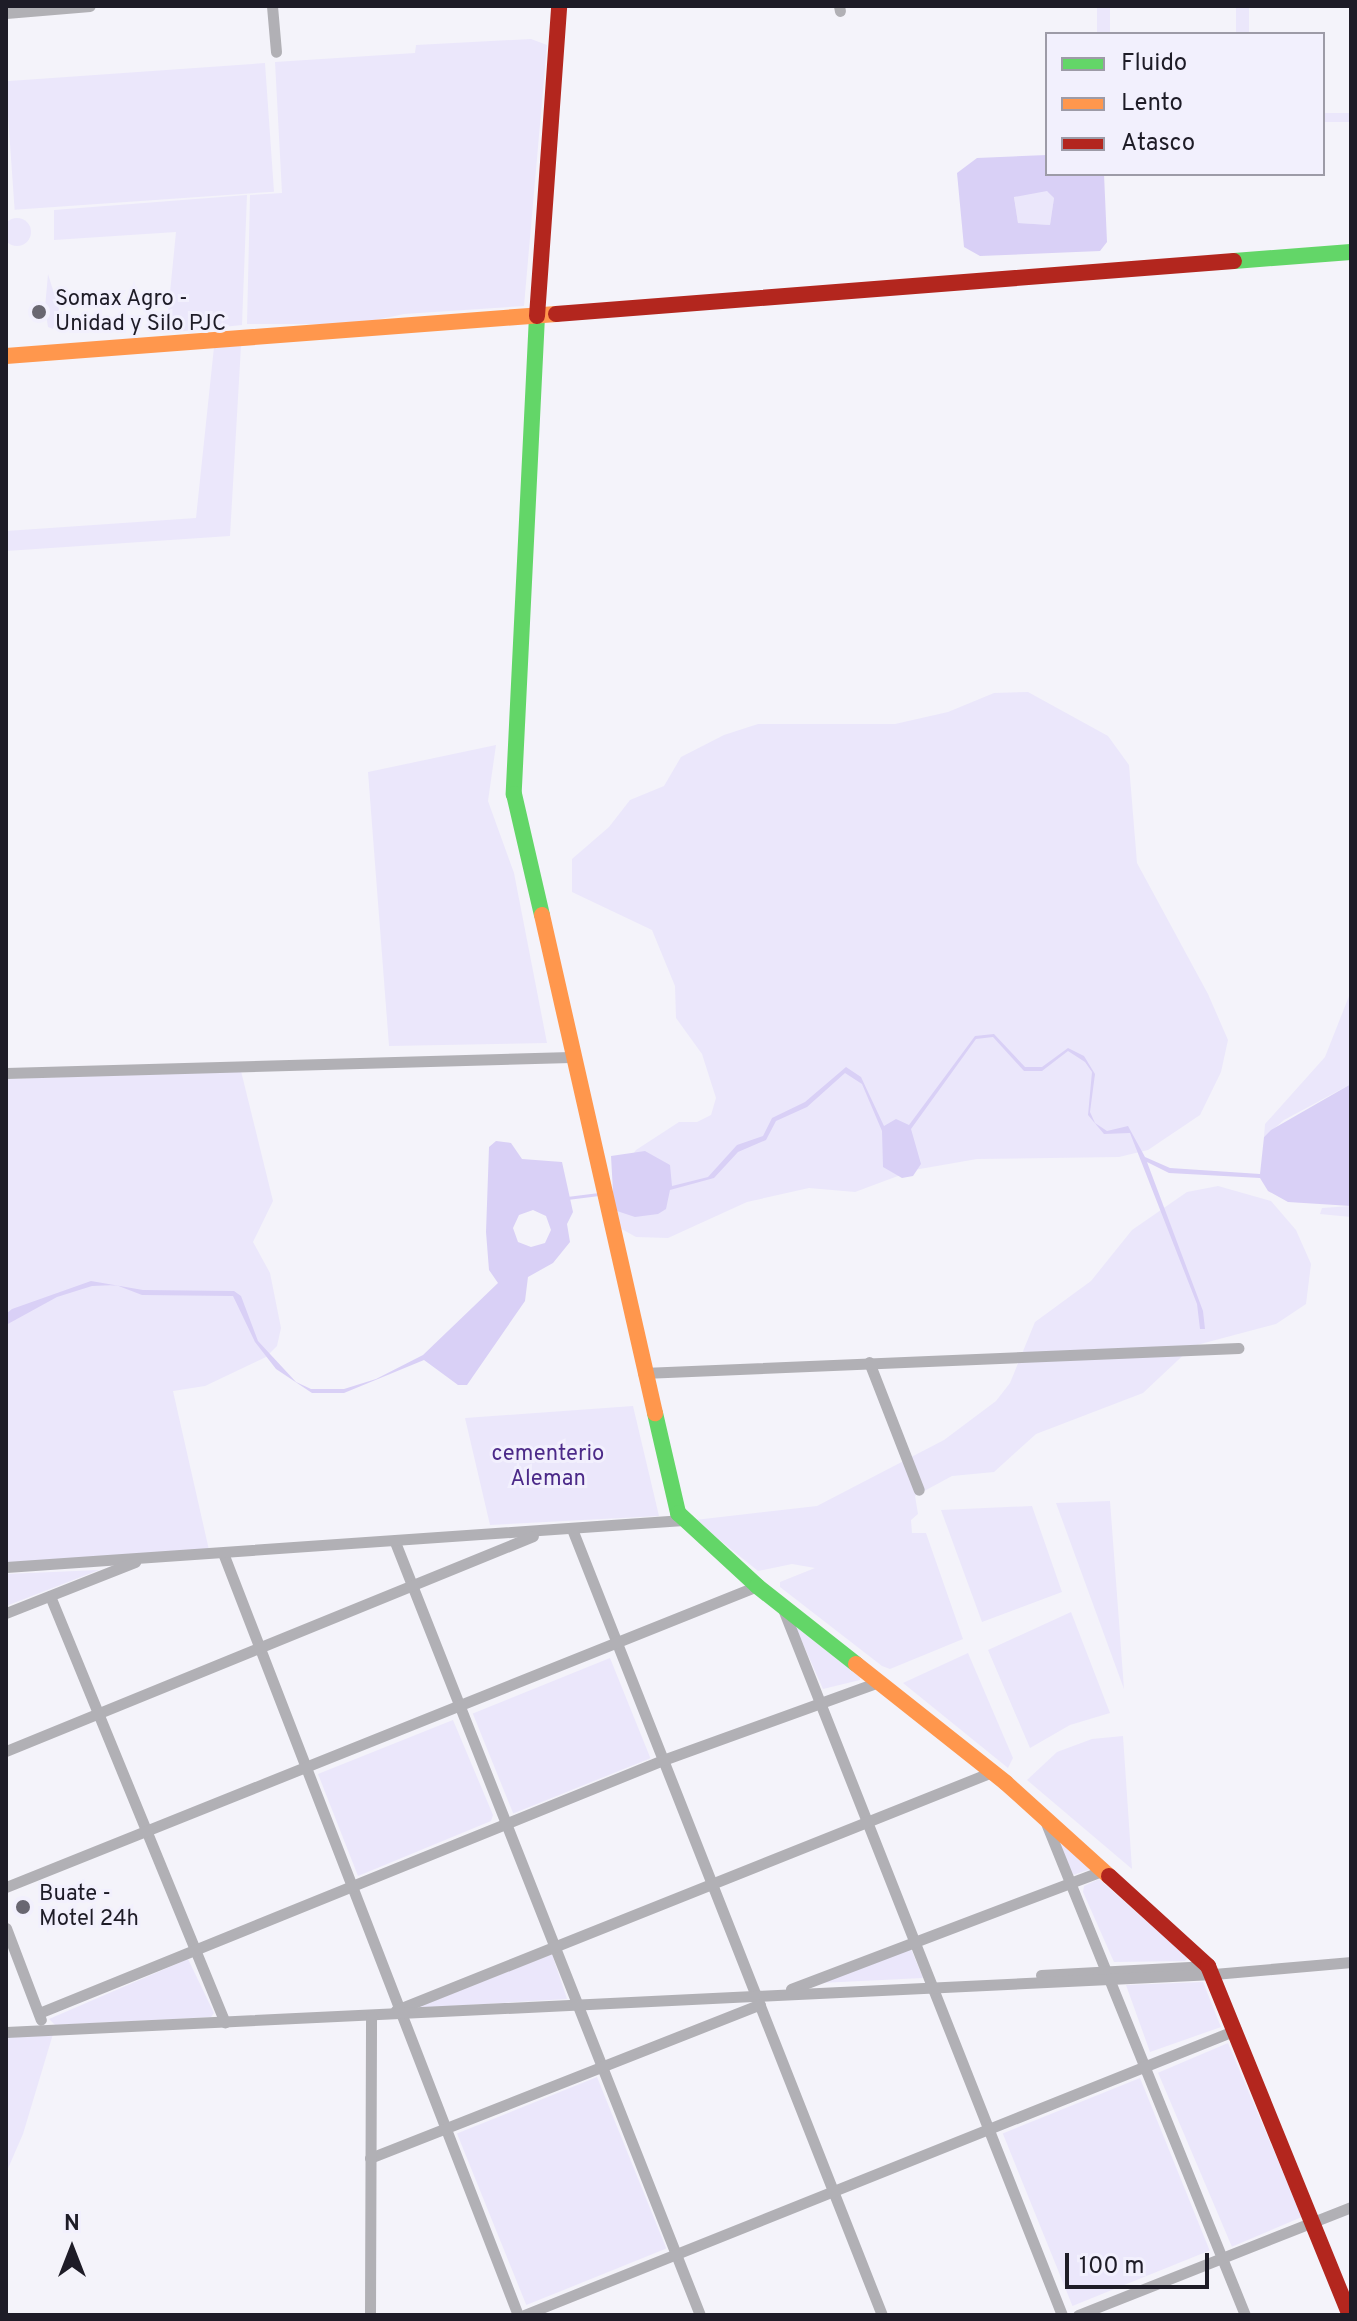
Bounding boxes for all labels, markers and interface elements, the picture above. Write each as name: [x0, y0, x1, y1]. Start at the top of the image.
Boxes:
legend: [1045, 32, 1325, 176]
text: Fluido: [1121, 49, 1187, 79]
text: Lento: [1121, 89, 1183, 119]
text: Atasco: [1121, 129, 1195, 159]
place label: Somax Agro - Unidad y Silo PJC: [55, 286, 226, 338]
marker: Somax Agro - Unidad y Silo PJC: [30, 303, 48, 321]
park label: cementerio Aleman: [492, 1441, 604, 1492]
place label: Buate - Motel 24h: [39, 1881, 139, 1932]
marker: Buate - Motel 24h: [14, 1898, 32, 1916]
north arrow: [32, 2209, 112, 2289]
text: N: [64, 2211, 80, 2238]
scale bar: [1069, 2237, 1213, 2287]
text: 100 m: [1079, 2252, 1145, 2282]

